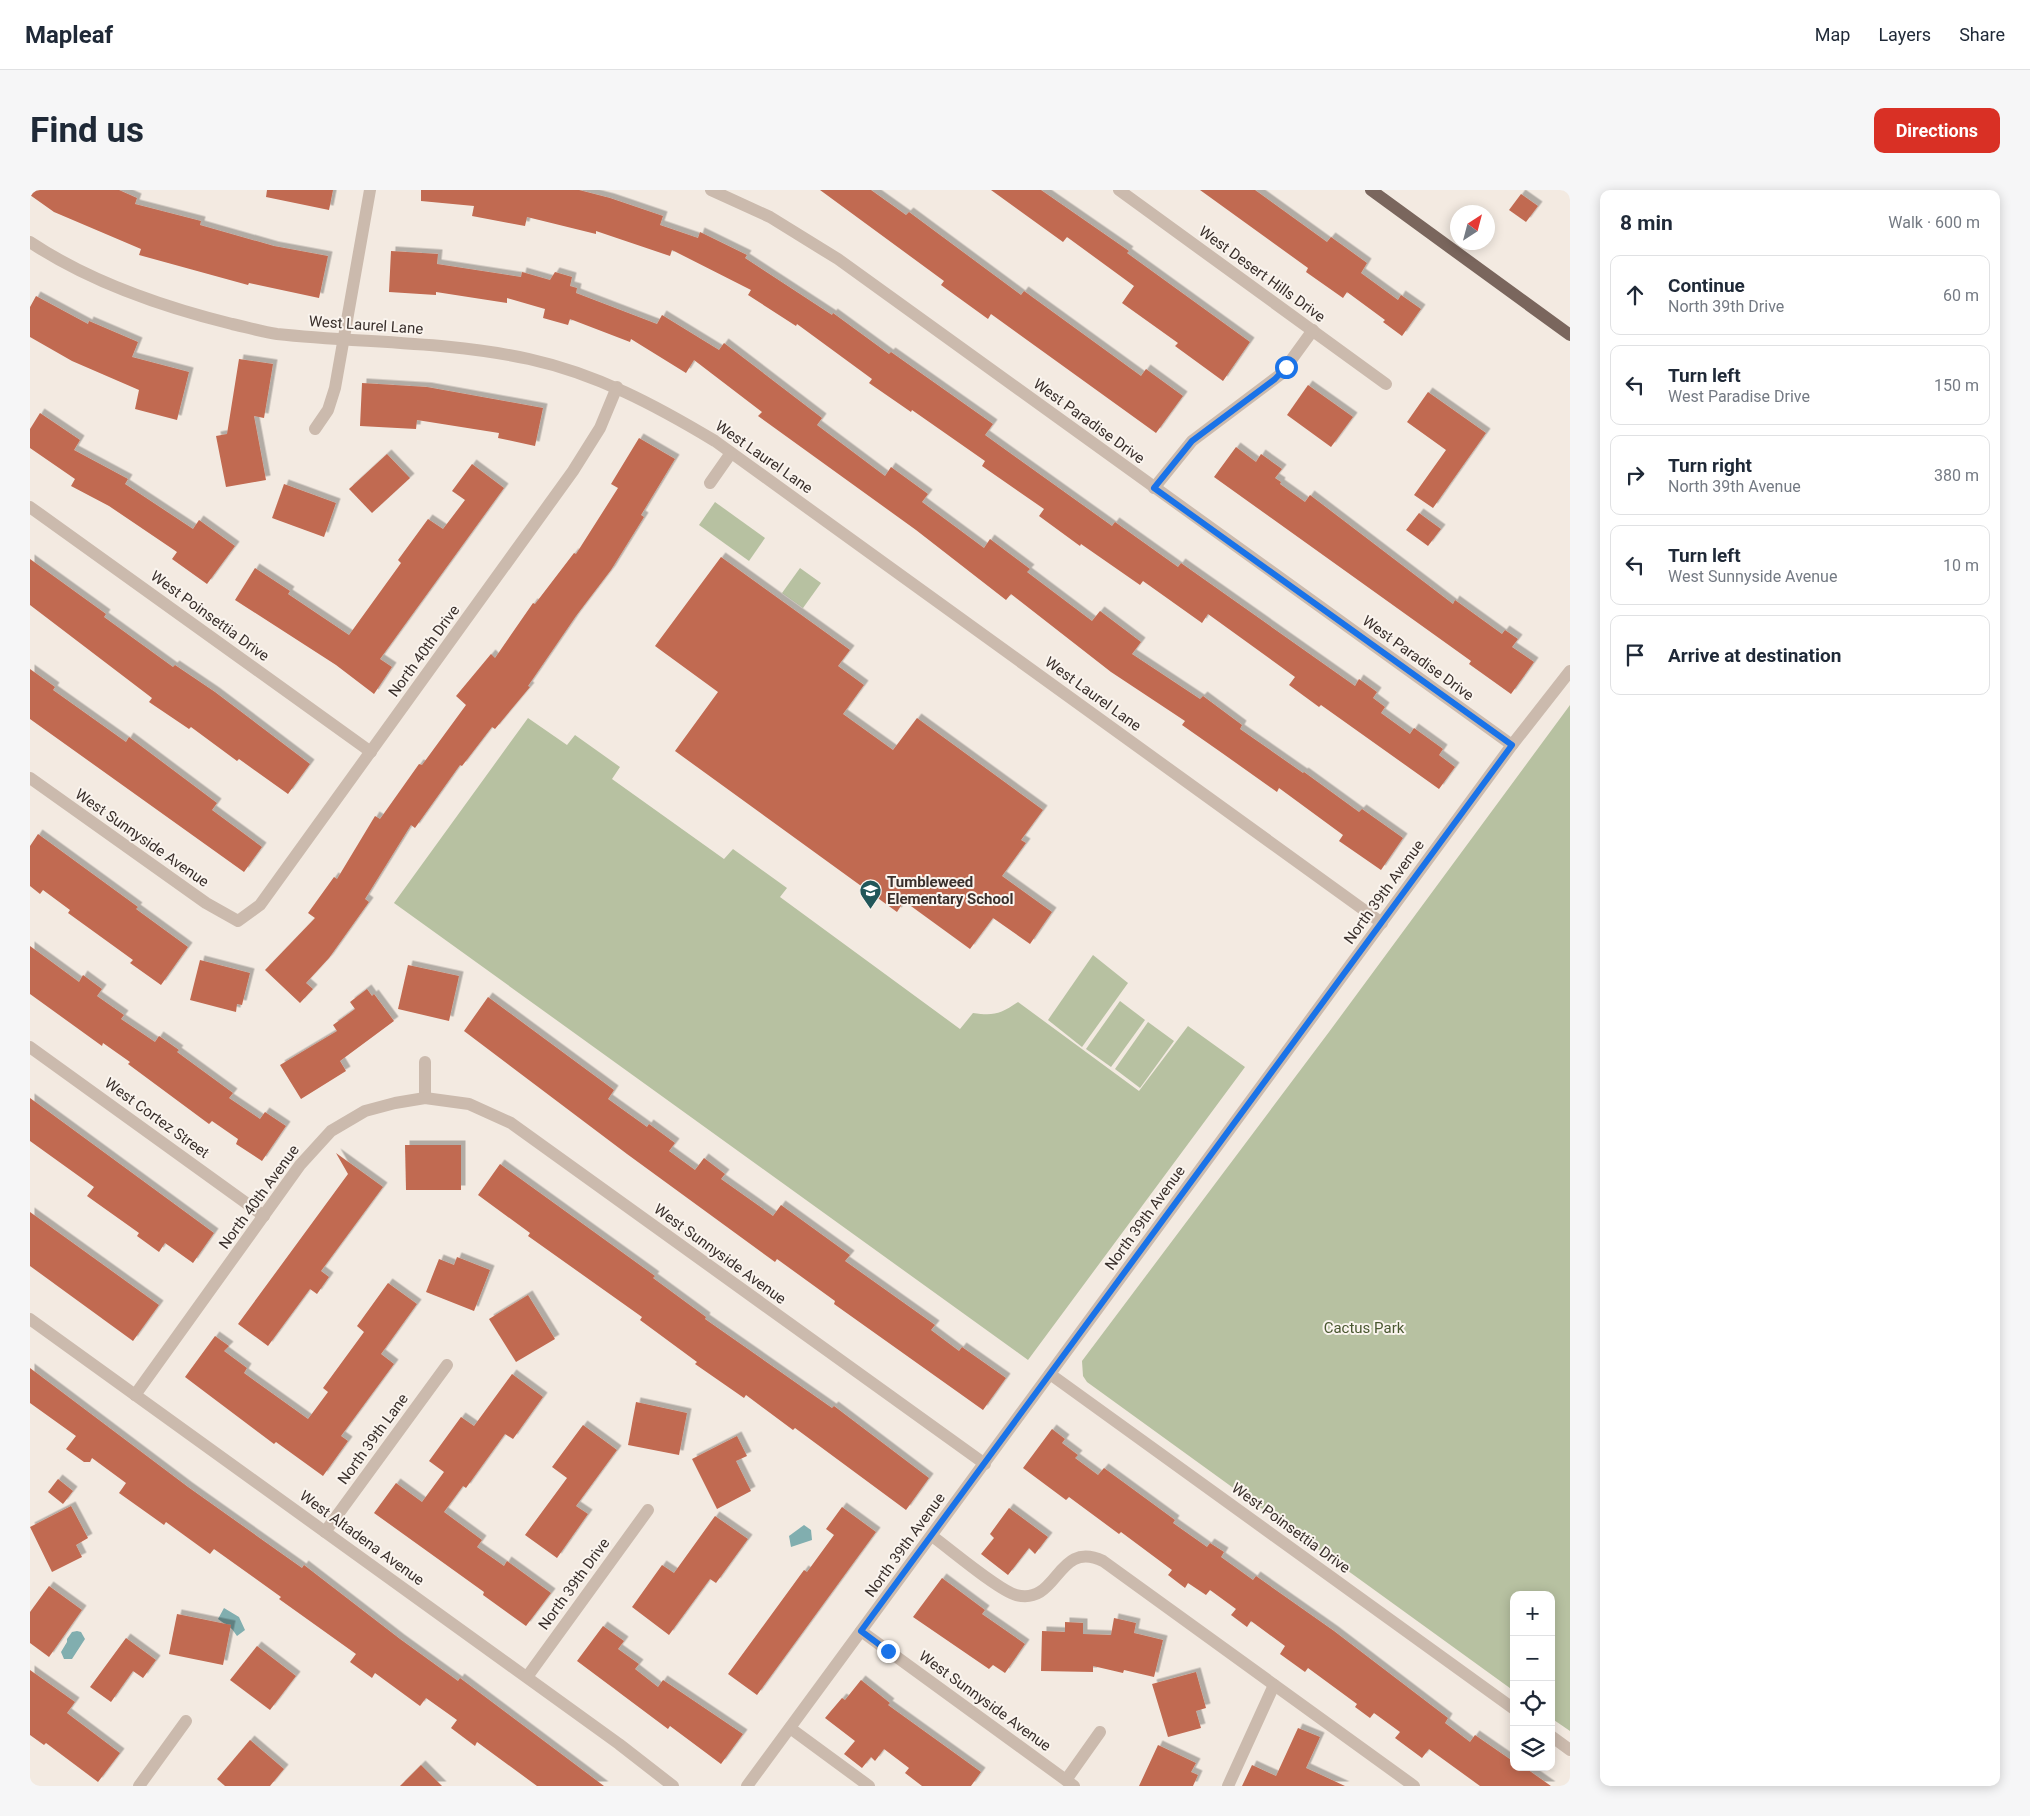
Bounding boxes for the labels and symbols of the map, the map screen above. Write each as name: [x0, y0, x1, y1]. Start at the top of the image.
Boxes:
north arrow: [1450, 205, 1495, 250]
street label: West Desert Hills Drive: [1195, 222, 1329, 326]
street label: West Laurel Lane: [308, 312, 424, 338]
route start: [1275, 356, 1298, 379]
street label: West Paradise Drive: [1030, 375, 1148, 467]
street label: West Laurel Lane: [712, 417, 816, 497]
street label: West Poinsettia Drive: [147, 567, 273, 665]
street label: North 40th Drive: [385, 602, 463, 700]
street label: West Paradise Drive: [1359, 612, 1477, 704]
street label: West Laurel Lane: [1041, 653, 1145, 735]
street label: West Sunnyside Avenue: [72, 785, 212, 891]
street label: North 39th Avenue: [1340, 836, 1428, 948]
place label: Tumbleweed Elementary School: [887, 873, 1013, 908]
school or university icon: Tumbleweed Elementary School: [859, 879, 883, 910]
street label: West Cortez Street: [101, 1074, 213, 1162]
street label: North 40th Avenue: [215, 1141, 303, 1253]
street label: North 39th Avenue: [1101, 1162, 1189, 1274]
street label: West Sunnyside Avenue: [650, 1200, 790, 1308]
park label: Cactus Park: [1324, 1319, 1405, 1337]
street label: North 39th Lane: [334, 1390, 412, 1488]
street label: West Poinsettia Drive: [1228, 1479, 1354, 1577]
street label: West Altadena Avenue: [296, 1487, 428, 1589]
street label: North 39th Avenue: [861, 1489, 949, 1601]
street label: North 39th Drive: [535, 1535, 613, 1633]
route end: [877, 1640, 900, 1663]
street label: West Sunnyside Avenue: [915, 1647, 1055, 1755]

